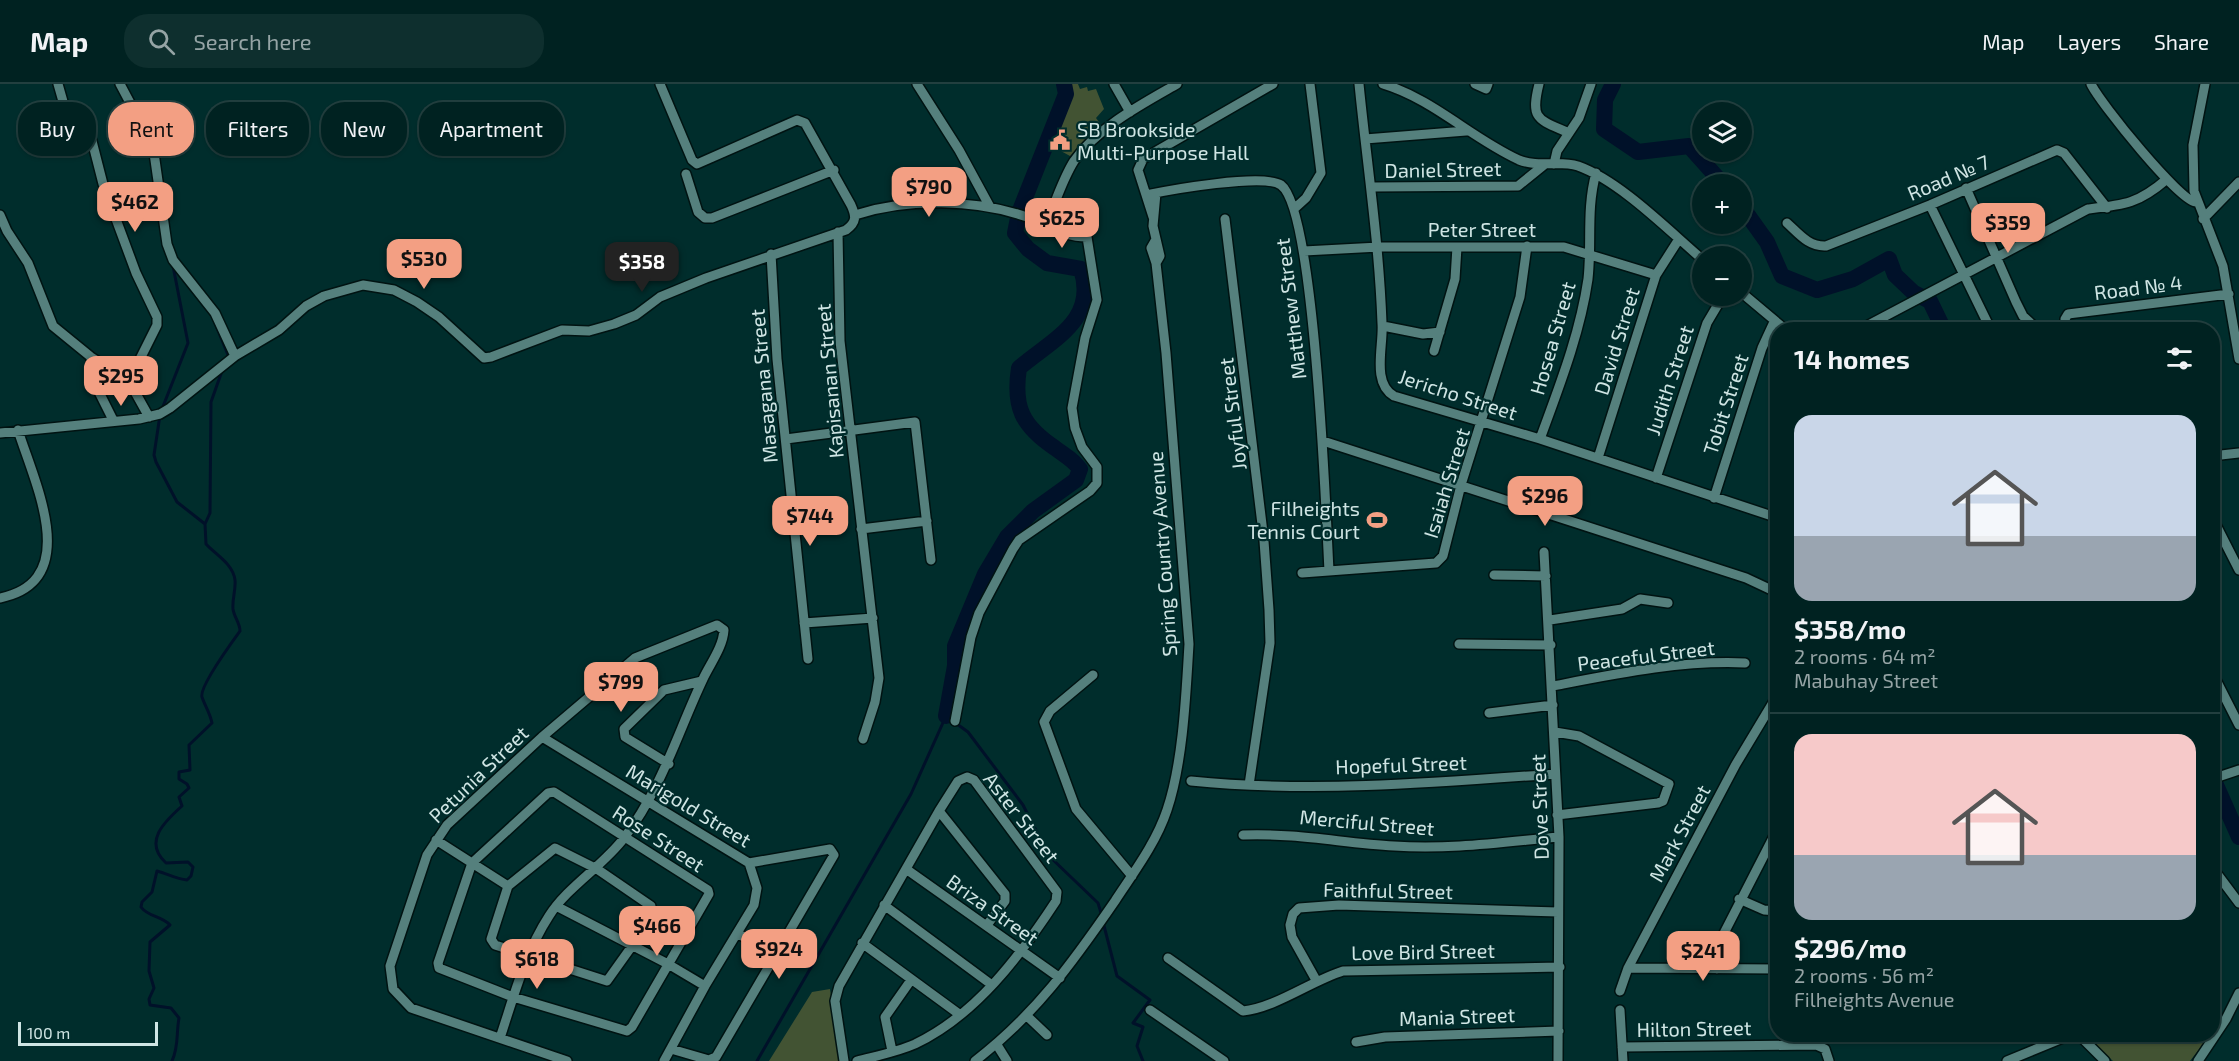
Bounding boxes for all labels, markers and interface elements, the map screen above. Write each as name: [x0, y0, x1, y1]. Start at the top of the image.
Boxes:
search box: [124, 14, 544, 68]
text: Map: [30, 24, 88, 58]
icon: search: [145, 25, 178, 58]
text: Search here: [193, 28, 312, 54]
text: Map: [1982, 29, 2024, 54]
text: Layers: [2057, 29, 2121, 54]
text: Share: [2154, 29, 2209, 54]
chip: Buy: [18, 102, 96, 156]
chip: Rent: [108, 102, 194, 156]
chip: Filters: [206, 102, 309, 156]
chip: New: [321, 102, 407, 156]
chip: Apartment: [419, 102, 564, 156]
map controls: [1692, 102, 1752, 306]
button: layers: [1692, 102, 1752, 162]
place label: SB Brookside Multi-Purpose Hall: [1077, 117, 1249, 164]
public building icon: SB Brookside Multi-Purpose Hall: [1048, 128, 1072, 152]
street label: Road № 7: [1903, 149, 1993, 205]
street label: Daniel Street: [1384, 156, 1502, 182]
pin: $790: [893, 167, 965, 218]
text: $790: [906, 174, 952, 198]
button: +: [1692, 174, 1752, 234]
pin: $462: [99, 182, 171, 233]
text: $462: [111, 189, 159, 213]
pin: $625: [1026, 198, 1098, 249]
pin: $359: [1972, 203, 2044, 254]
text: $625: [1039, 205, 1085, 229]
text: $359: [1985, 210, 2031, 234]
street label: Peter Street: [1428, 217, 1537, 241]
street label: Matthew Street: [1269, 237, 1311, 381]
pin: $530: [388, 239, 460, 290]
pin: $358: [606, 242, 678, 293]
text: $530: [401, 246, 447, 270]
button: −: [1692, 246, 1752, 306]
text: $358: [619, 249, 665, 273]
street label: Road № 4: [2093, 270, 2183, 304]
street label: Hosea Street: [1524, 278, 1580, 397]
street label: David Street: [1588, 284, 1644, 398]
street label: Kapisanan Street: [810, 302, 848, 459]
street label: Masagana Street: [744, 308, 782, 464]
street label: Judith Street: [1640, 322, 1698, 438]
icon: filters: [2163, 342, 2196, 375]
text: 14 homes: [1794, 343, 1910, 374]
street label: Tobit Street: [1697, 350, 1753, 458]
pin: $295: [85, 356, 157, 407]
street label: Joyful Street: [1213, 356, 1251, 472]
text: $295: [98, 363, 144, 387]
street label: Jericho Street: [1396, 364, 1521, 425]
street label: Isaiah Street: [1418, 425, 1474, 541]
street label: Spring Country Avenue: [1143, 451, 1181, 657]
icon: home: [1941, 454, 2049, 562]
pin: $296: [1509, 476, 1581, 527]
text: $296: [1522, 483, 1568, 507]
pin: $744: [774, 496, 846, 547]
place label: Filheights Tennis Court: [1247, 496, 1360, 543]
text: $744: [786, 503, 834, 527]
sports icon: Filheights Tennis Court: [1365, 508, 1389, 532]
text: $358/mo: [1794, 613, 1906, 644]
street label: Peaceful Street: [1576, 635, 1716, 675]
text: 2 rooms · 64 m²: [1794, 644, 1936, 668]
pin: $799: [585, 662, 657, 713]
text: Mabuhay Street: [1794, 668, 1938, 692]
text: $799: [598, 669, 644, 693]
street label: Petunia Street: [423, 720, 533, 827]
street label: Hopeful Street: [1335, 750, 1468, 778]
street label: Dove Street: [1525, 753, 1553, 860]
street label: Marigold Street: [622, 758, 756, 852]
street label: Aster Street: [979, 767, 1065, 867]
icon: home: [1941, 773, 2049, 881]
street label: Mark Street: [1643, 780, 1715, 886]
street label: Rose Street: [609, 799, 710, 877]
street label: Merciful Street: [1299, 804, 1436, 840]
street label: Briza Street: [942, 869, 1044, 950]
street label: Faithful Street: [1323, 877, 1454, 903]
pin: $466: [621, 906, 693, 957]
text: $466: [633, 913, 681, 937]
pin: $924: [743, 929, 815, 980]
pin: $241: [1667, 931, 1739, 982]
text: $296/mo: [1794, 932, 1907, 963]
text: $924: [755, 936, 803, 960]
street label: Love Bird Street: [1351, 938, 1495, 964]
text: $241: [1681, 938, 1725, 962]
pin: $618: [501, 939, 573, 990]
text: $618: [515, 946, 559, 970]
text: 2 rooms · 56 m²: [1794, 963, 1934, 987]
text: Filheights Avenue: [1794, 987, 1955, 1011]
street label: Mania Street: [1399, 1002, 1516, 1030]
street label: Hilton Street: [1636, 1015, 1752, 1041]
scale bar: [18, 1019, 158, 1046]
text: 100 m: [27, 1023, 70, 1042]

